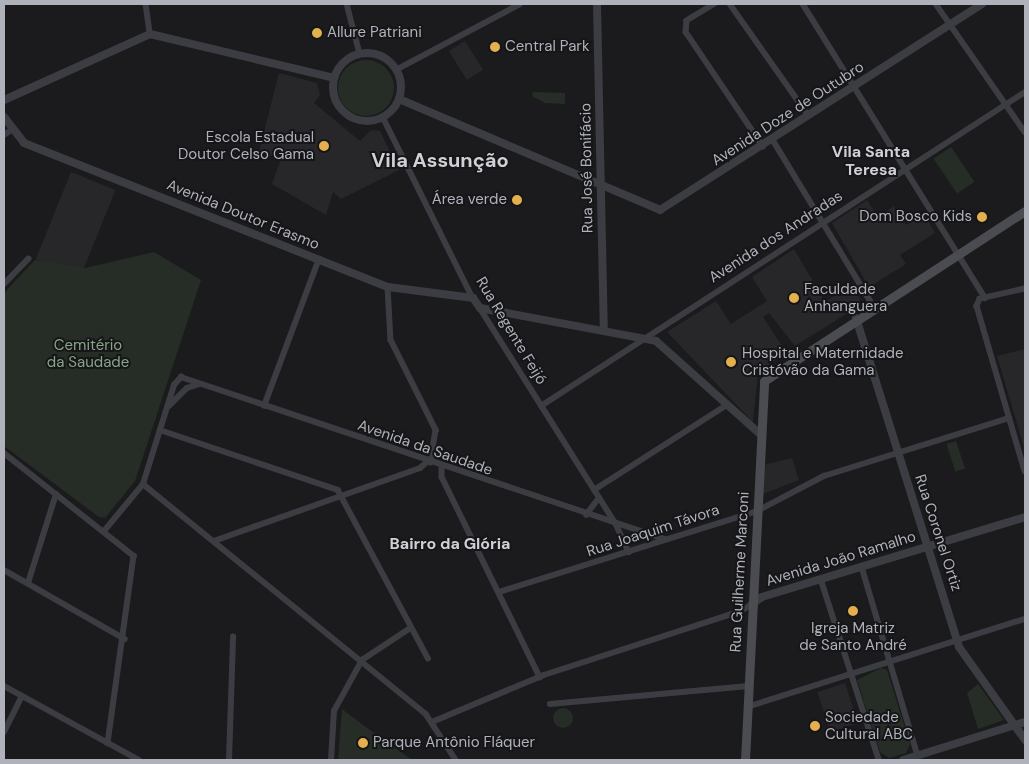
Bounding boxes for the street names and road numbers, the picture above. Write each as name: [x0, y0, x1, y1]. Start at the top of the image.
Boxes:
street label: Avenida Doze de Outubro: [709, 58, 867, 170]
street label: Rua José Bonifácio: [577, 103, 597, 233]
street label: Avenida Doutor Erasmo: [164, 176, 322, 254]
street label: Avenida dos Andradas: [706, 187, 846, 287]
street label: Rua Regente Feijó: [472, 274, 550, 388]
street label: Avenida da Saudade: [355, 416, 495, 480]
street label: Rua Coronel Ortiz: [911, 472, 965, 594]
street label: Rua Guilherme Marconi: [727, 491, 753, 653]
street label: Rua Joaquim Távora: [584, 501, 722, 561]
street label: Avenida João Ramalho: [764, 528, 918, 590]

